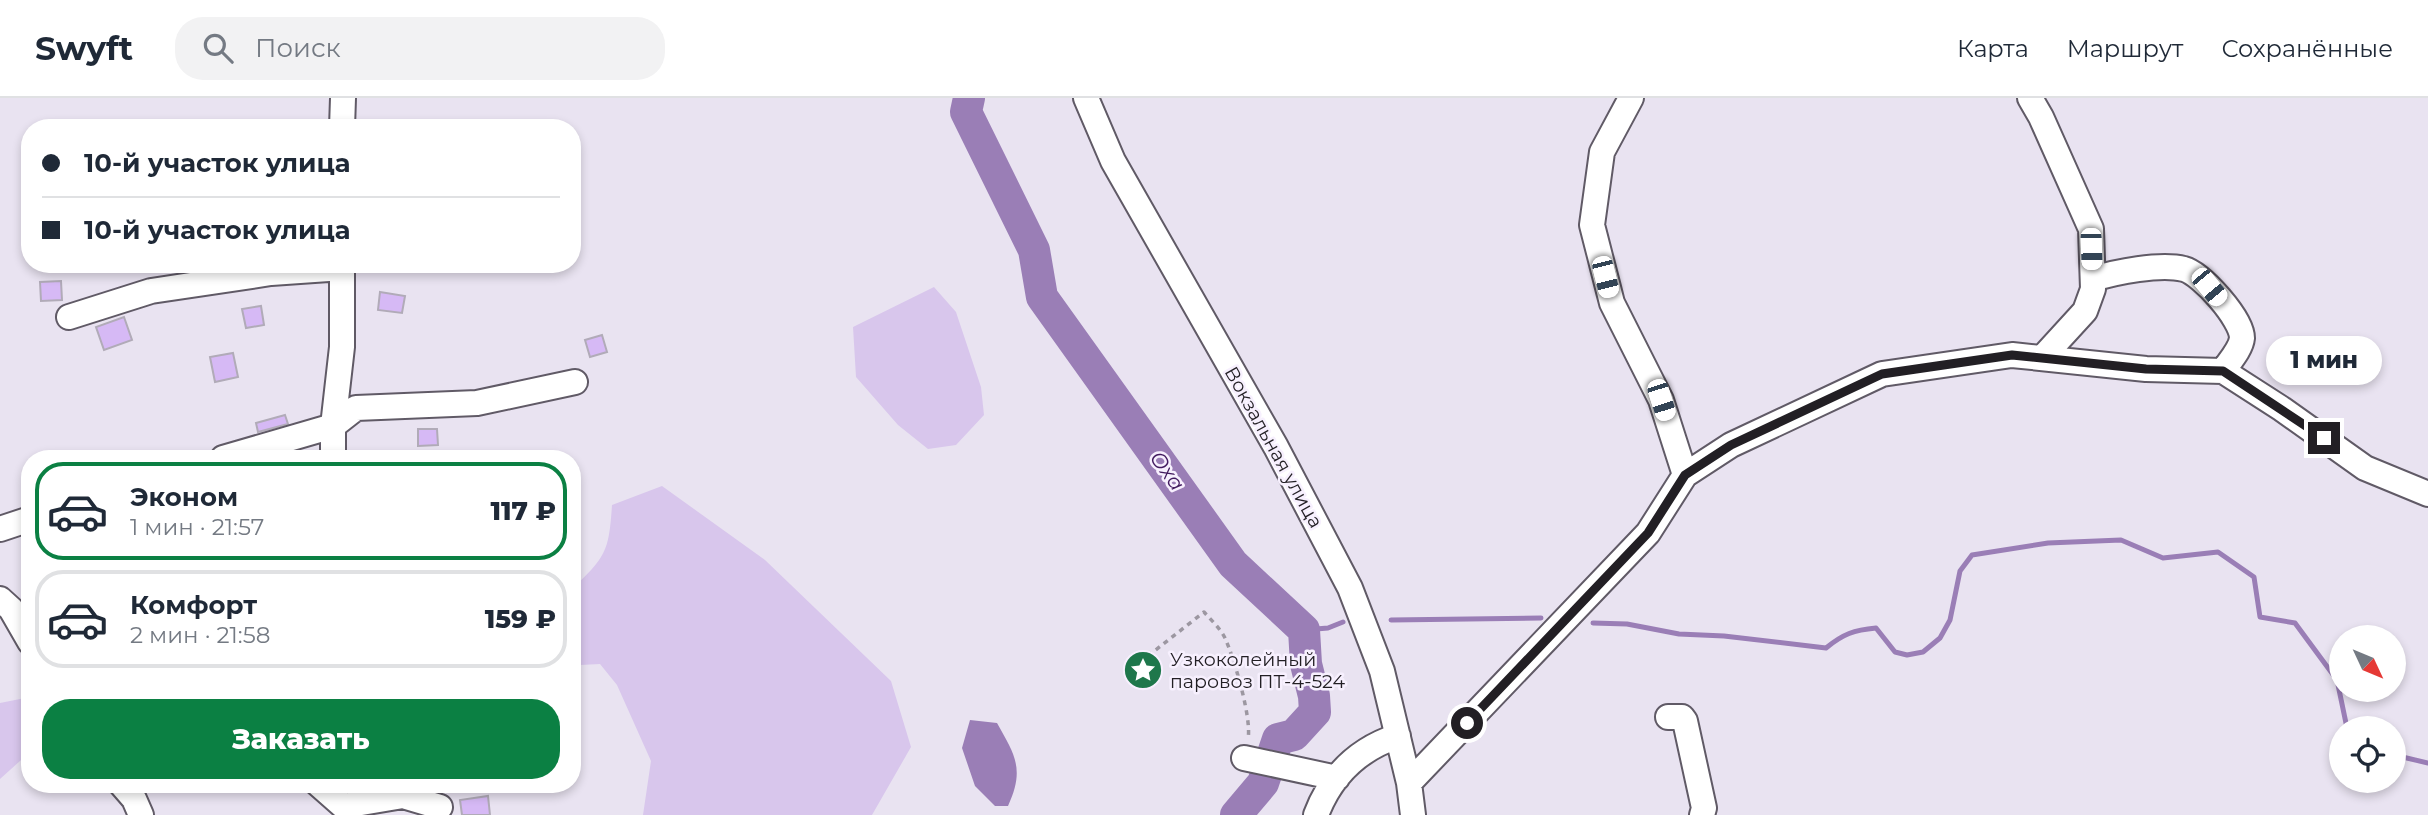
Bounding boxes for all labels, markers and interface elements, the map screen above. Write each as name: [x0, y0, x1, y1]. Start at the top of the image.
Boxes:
search box: [175, 17, 665, 80]
text: Swyft: [35, 28, 133, 68]
icon: search: [199, 29, 237, 67]
text: Поиск: [255, 32, 341, 64]
text: Карта: [1957, 34, 2029, 63]
text: Маршрут: [2067, 34, 2183, 63]
text: Сохранённые: [2221, 34, 2393, 63]
text: 10-й участок улица: [84, 147, 350, 179]
text: 10-й участок улица: [84, 214, 350, 246]
car: [2080, 228, 2103, 270]
car: [1590, 254, 1621, 300]
car: [2188, 264, 2231, 310]
callout: 1 мин: [2266, 336, 2382, 386]
text: 1 мин: [2290, 346, 2358, 374]
street label: Вокзальная улица: [1220, 363, 1327, 532]
car: [1645, 377, 1678, 423]
route end: [2308, 422, 2340, 454]
water label: Оха: [1145, 446, 1190, 495]
icon: car: [46, 480, 109, 543]
text: Эконом: [130, 481, 238, 513]
text: 117 ₽: [490, 495, 556, 527]
text: 1 мин · 21:57: [130, 513, 264, 541]
icon: car: [46, 588, 109, 651]
text: Комфорт: [130, 589, 257, 621]
text: 159 ₽: [485, 603, 556, 635]
text: 2 мин · 21:58: [130, 621, 270, 649]
north arrow: [2329, 625, 2406, 702]
map controls: [2329, 625, 2406, 793]
place label: Узкоколейный паровоз ПТ-4-524: [1170, 648, 1345, 693]
place icon: Узкоколейный паровоз ПТ-4-524: [1122, 649, 1164, 691]
button: Заказать: [42, 699, 560, 779]
route start: [1451, 707, 1483, 739]
button: locate: [2329, 716, 2406, 793]

